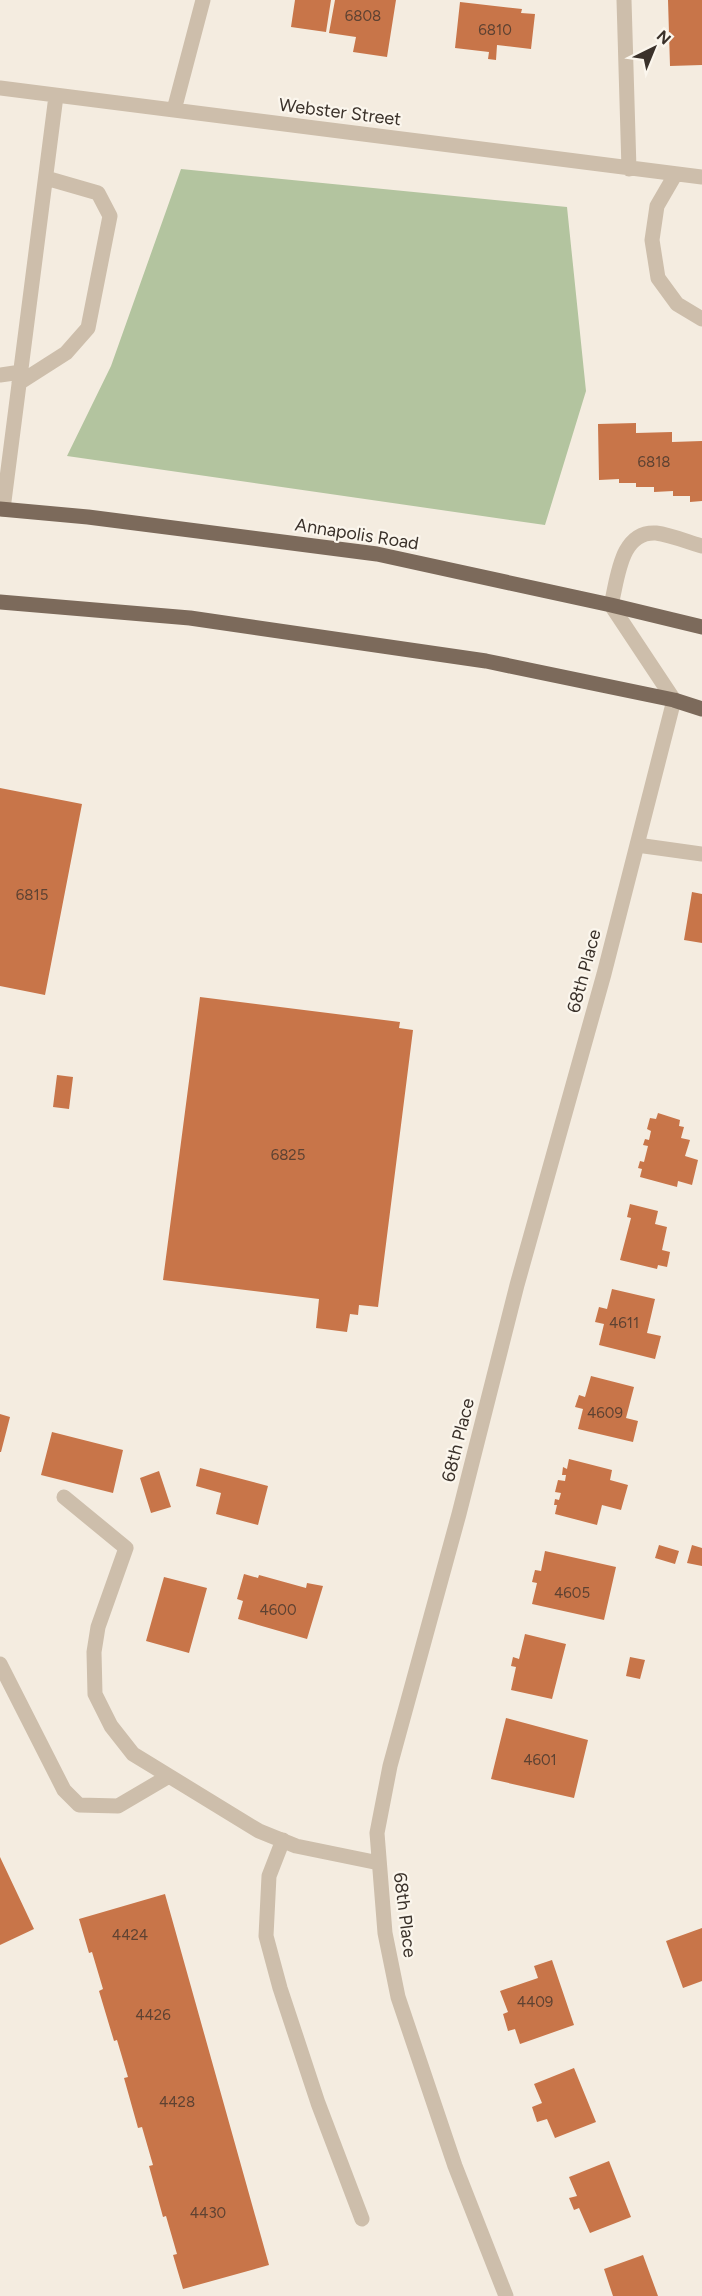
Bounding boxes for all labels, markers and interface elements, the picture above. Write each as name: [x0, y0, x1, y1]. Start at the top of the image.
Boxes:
house number: 6808: [345, 7, 381, 25]
north arrow: [624, 18, 684, 78]
house number: 6810: [478, 21, 512, 39]
text: N: [653, 26, 675, 49]
street label: Webster Street: [278, 94, 402, 130]
house number: 6818: [637, 453, 671, 471]
street label: Annapolis Road: [294, 513, 420, 555]
house number: 6815: [16, 886, 48, 904]
street label: 68th Place: [562, 927, 606, 1015]
house number: 6825: [271, 1146, 305, 1164]
house number: 4611: [609, 1314, 639, 1332]
street label: 68th Place: [437, 1396, 479, 1484]
house number: 4609: [587, 1404, 623, 1422]
house number: 4605: [554, 1584, 590, 1602]
house number: 4600: [259, 1601, 297, 1619]
house number: 4601: [523, 1751, 557, 1769]
street label: 68th Place: [389, 1871, 421, 1959]
house number: 4424: [112, 1926, 148, 1944]
house number: 4409: [517, 1993, 553, 2011]
house number: 4426: [135, 2006, 171, 2024]
house number: 4428: [159, 2093, 195, 2111]
house number: 4430: [190, 2204, 226, 2222]

